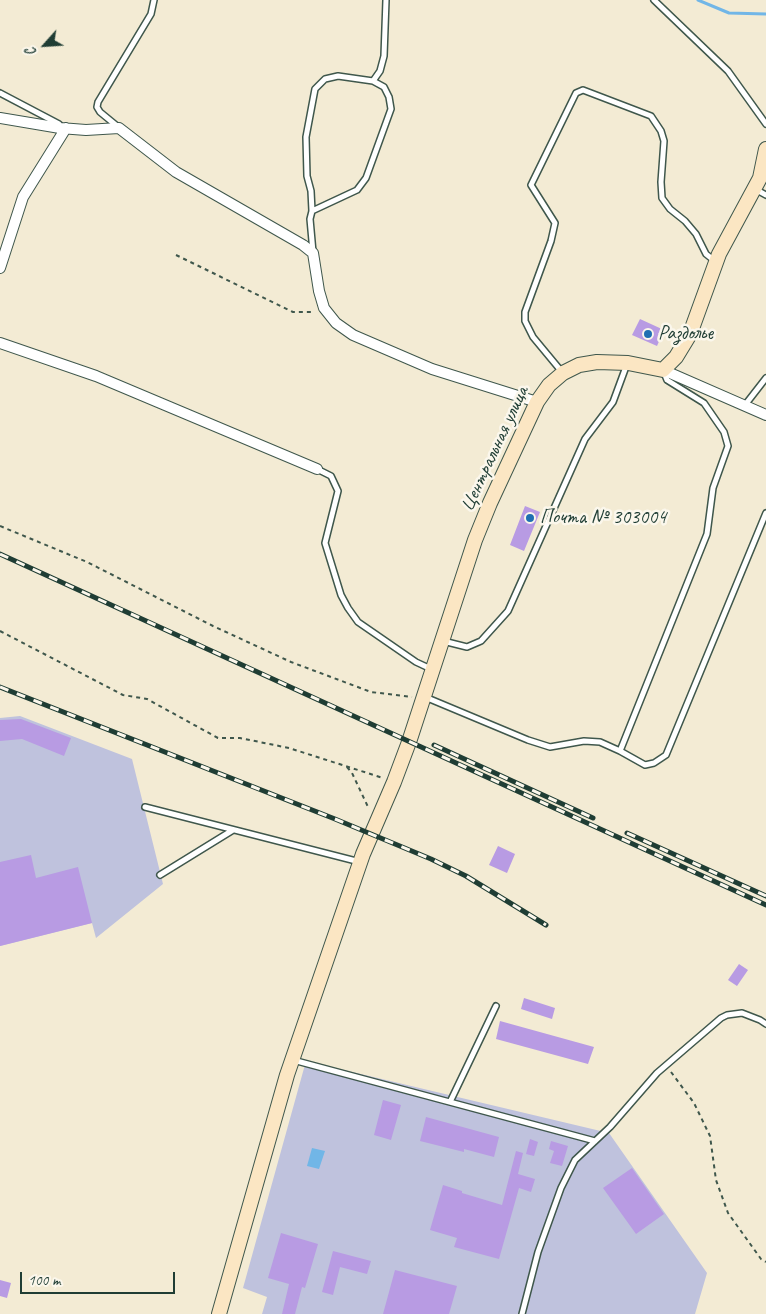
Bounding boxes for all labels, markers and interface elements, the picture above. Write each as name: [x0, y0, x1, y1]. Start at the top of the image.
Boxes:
north arrow: [20, 20, 70, 70]
text: С: [22, 45, 40, 59]
place label: Раздолье: [658, 322, 713, 346]
marker: Раздолье: [642, 328, 654, 340]
street label: Центральная улица: [456, 383, 534, 515]
place label: Почта № 303004: [540, 506, 666, 530]
marker: Почта № 303004: [524, 512, 536, 524]
scale bar: [22, 1262, 178, 1294]
text: 100 m: [28, 1271, 60, 1290]

